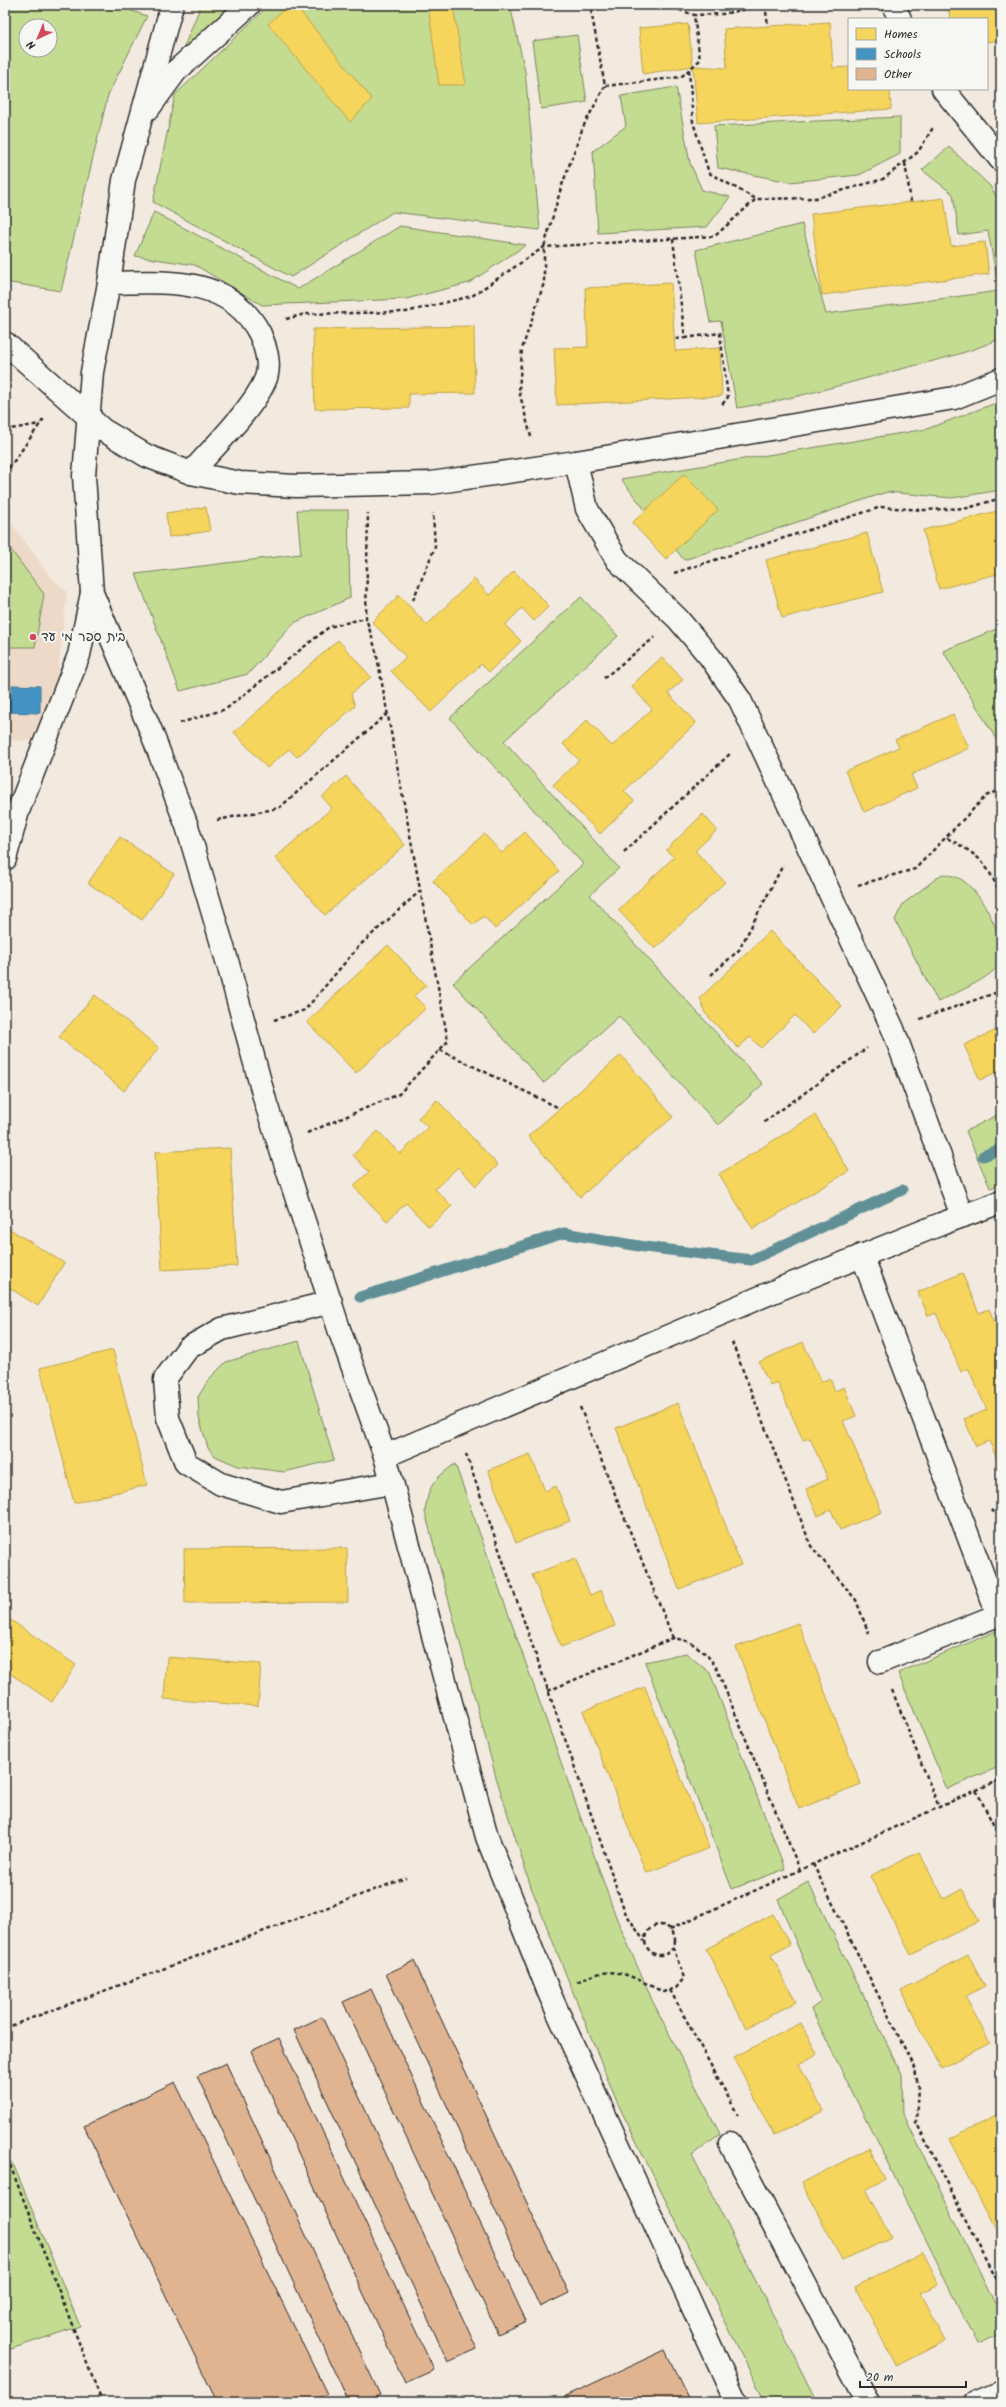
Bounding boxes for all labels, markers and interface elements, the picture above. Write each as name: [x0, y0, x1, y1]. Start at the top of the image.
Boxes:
north arrow: [18, 18, 58, 58]
legend: [848, 18, 988, 90]
text: Homes: [884, 25, 918, 44]
text: N: [23, 36, 41, 53]
text: Schools: [884, 45, 921, 64]
text: Other: [884, 65, 913, 84]
place label: בית ספר מי עד: [41, 627, 125, 648]
marker: בית ספר מי עד: [28, 632, 38, 642]
scale bar: [860, 2363, 966, 2389]
text: 20 m: [866, 2368, 894, 2387]

